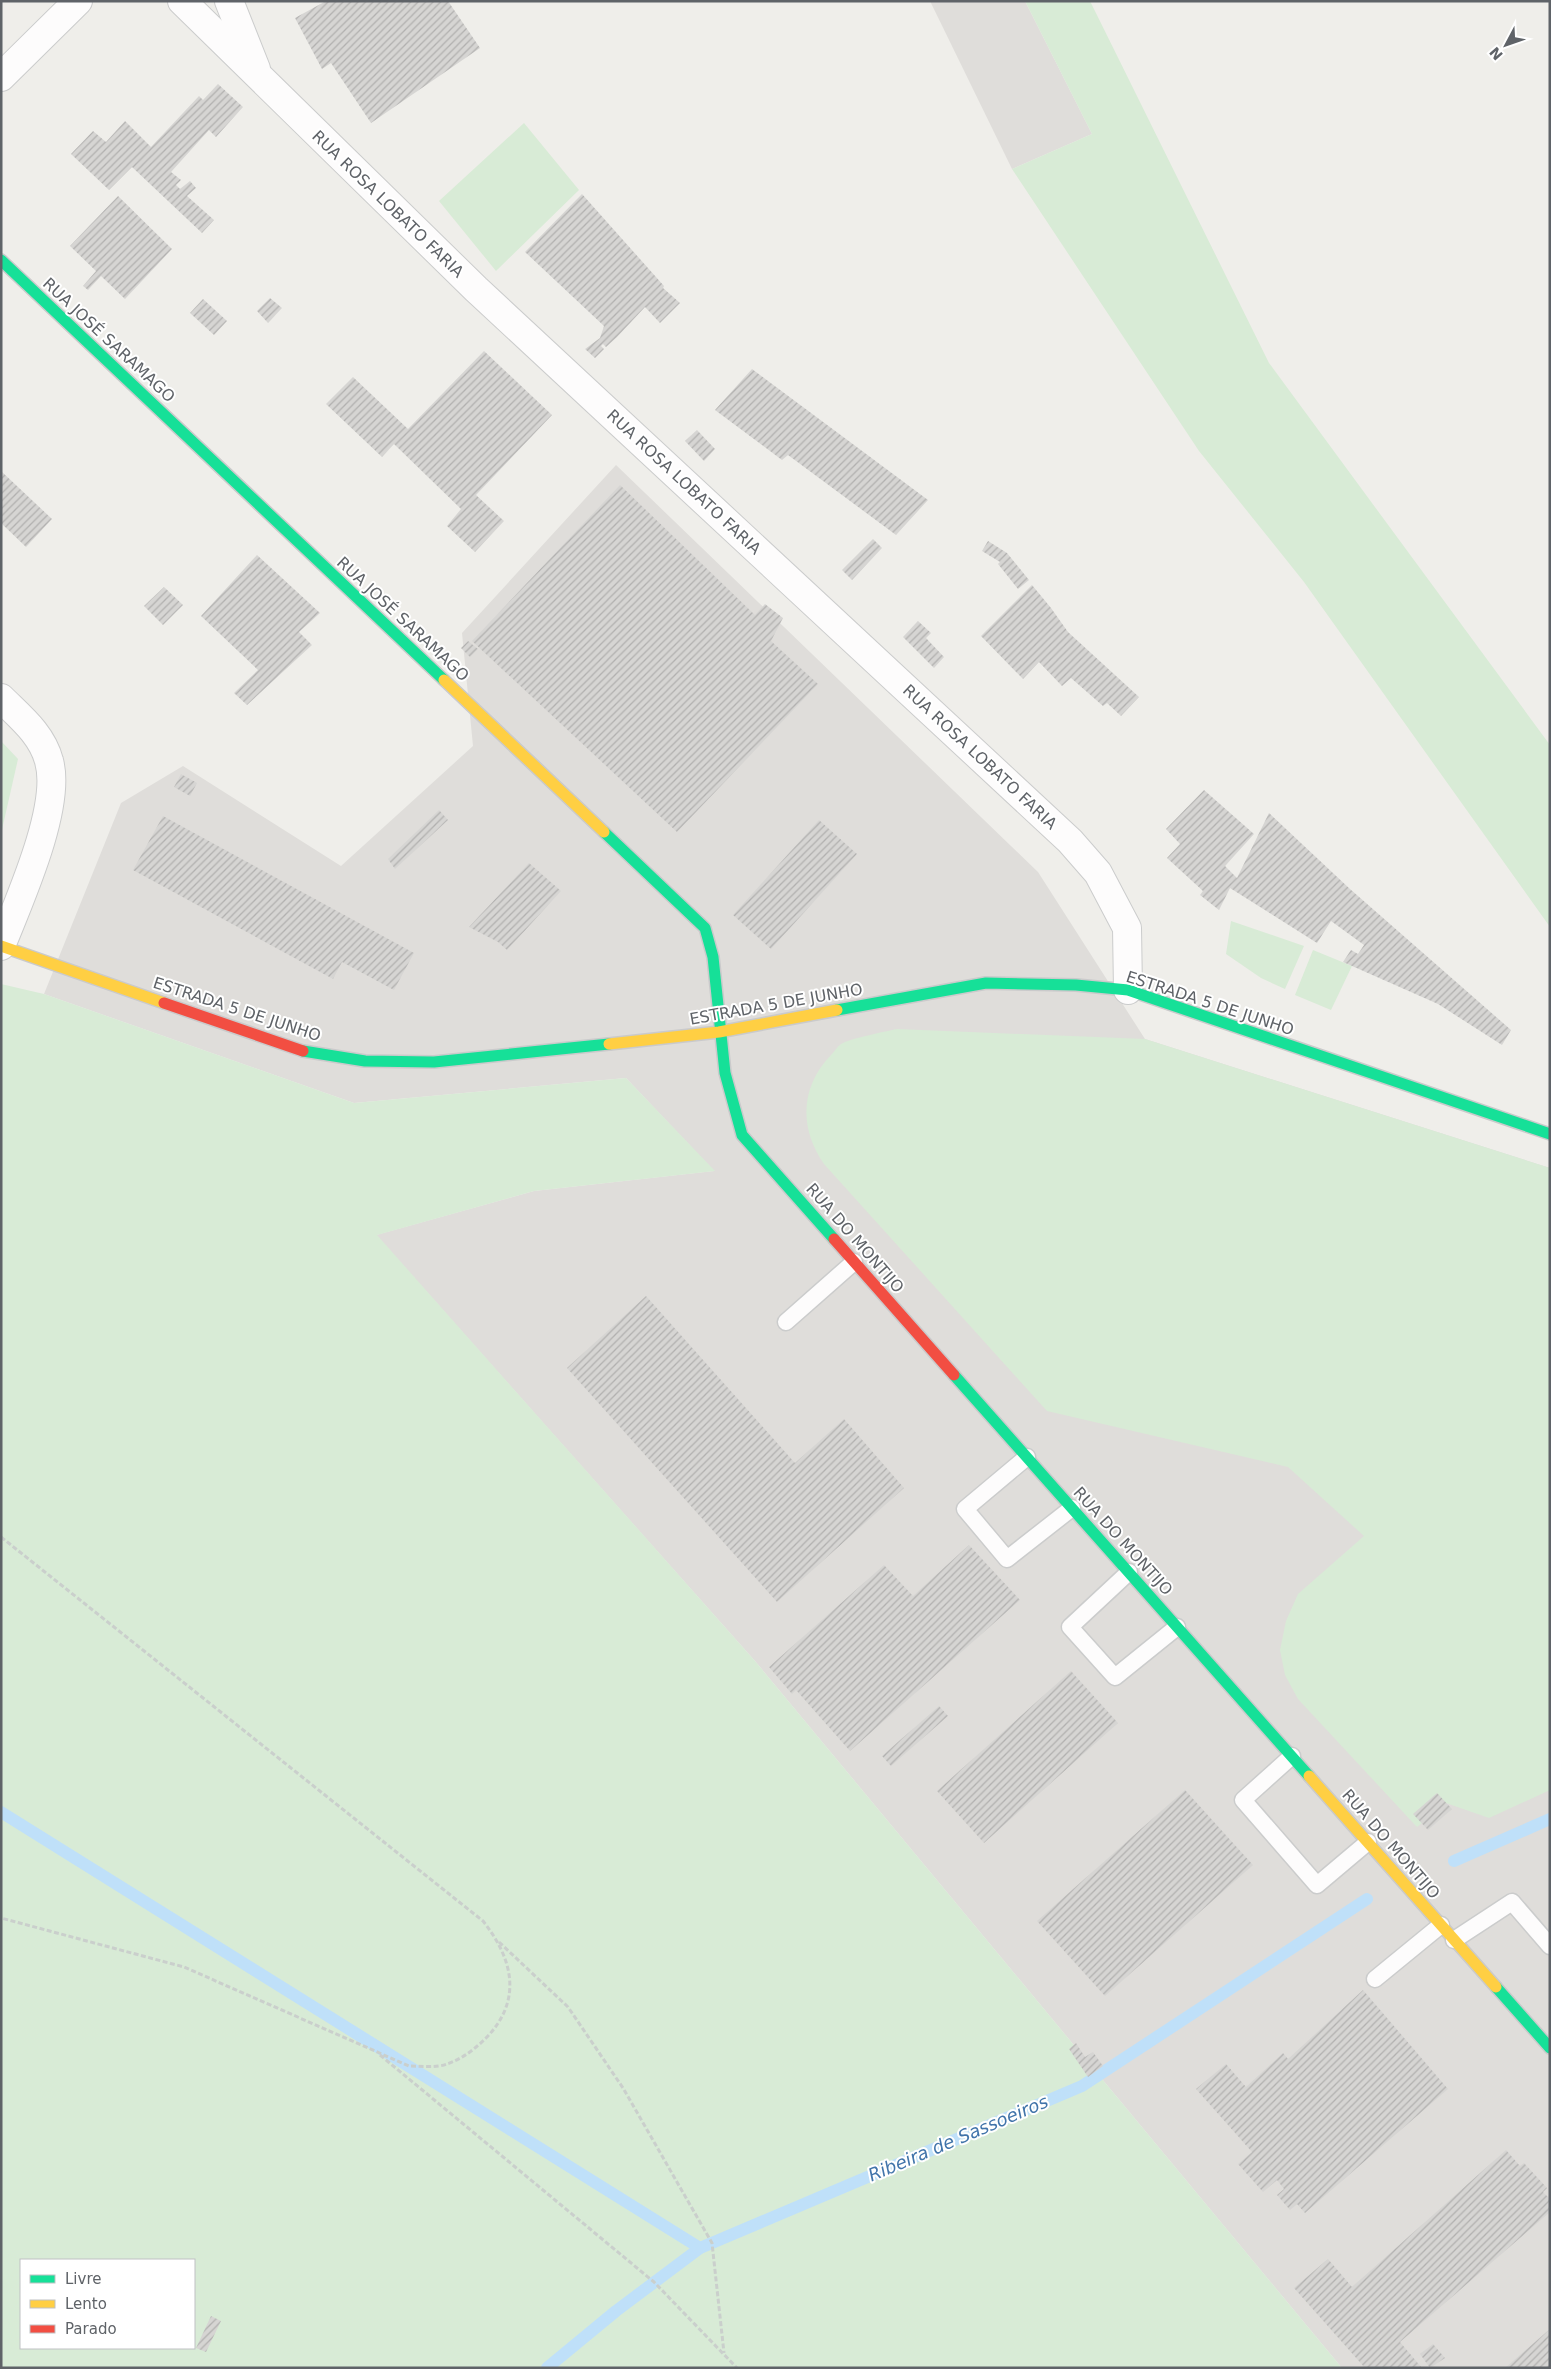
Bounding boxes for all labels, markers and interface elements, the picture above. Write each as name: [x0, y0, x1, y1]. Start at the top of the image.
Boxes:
north arrow: [1481, 20, 1531, 70]
text: N: [1486, 44, 1506, 63]
street label: RUA ROSA LOBATO FARIA: [308, 126, 468, 282]
street label: RUA JOSÉ SARAMAGO: [39, 274, 179, 406]
street label: RUA ROSA LOBATO FARIA: [603, 406, 765, 558]
street label: RUA JOSÉ SARAMAGO: [333, 553, 473, 685]
street label: RUA ROSA LOBATO FARIA: [899, 681, 1061, 833]
street label: ESTRADA 5 DE JUNHO: [1124, 967, 1296, 1039]
street label: ESTRADA 5 DE JUNHO: [151, 973, 323, 1045]
street label: ESTRADA 5 DE JUNHO: [688, 979, 864, 1029]
street label: RUA DO MONTIJO: [802, 1179, 908, 1297]
street label: RUA DO MONTIJO: [1069, 1483, 1177, 1599]
street label: RUA DO MONTIJO: [1338, 1785, 1444, 1903]
water label: Ribeira de Sassoeiros: [865, 2091, 1051, 2185]
legend: [20, 2259, 195, 2349]
text: Livre: [65, 2270, 101, 2288]
text: Lento: [65, 2295, 107, 2313]
text: Parado: [65, 2320, 117, 2338]

